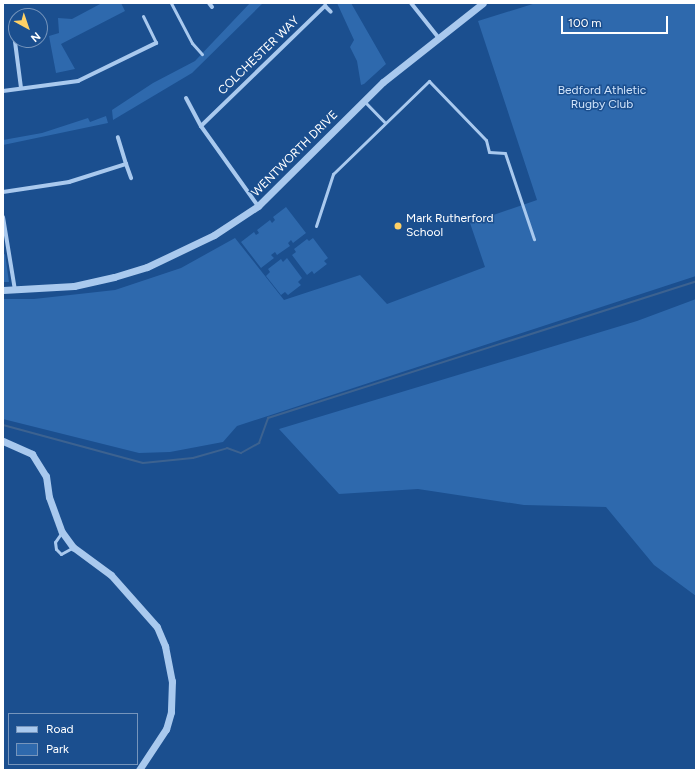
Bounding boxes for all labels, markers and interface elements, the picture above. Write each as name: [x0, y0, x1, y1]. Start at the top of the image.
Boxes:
north arrow: [8, 8, 48, 48]
scale bar: [563, 8, 670, 34]
street label: COLCHESTER WAY: [216, 14, 302, 98]
text: 100 m: [568, 16, 602, 30]
text: N: [28, 29, 43, 45]
park label: Bedford Athletic Rugby Club: [558, 84, 646, 112]
street label: WENTWORTH DRIVE: [249, 108, 341, 200]
place label: Mark Rutherford School: [406, 212, 494, 240]
marker: Mark Rutherford School: [393, 221, 403, 231]
legend: [8, 713, 138, 765]
text: Road: [46, 722, 74, 736]
text: Park: [46, 742, 69, 756]

